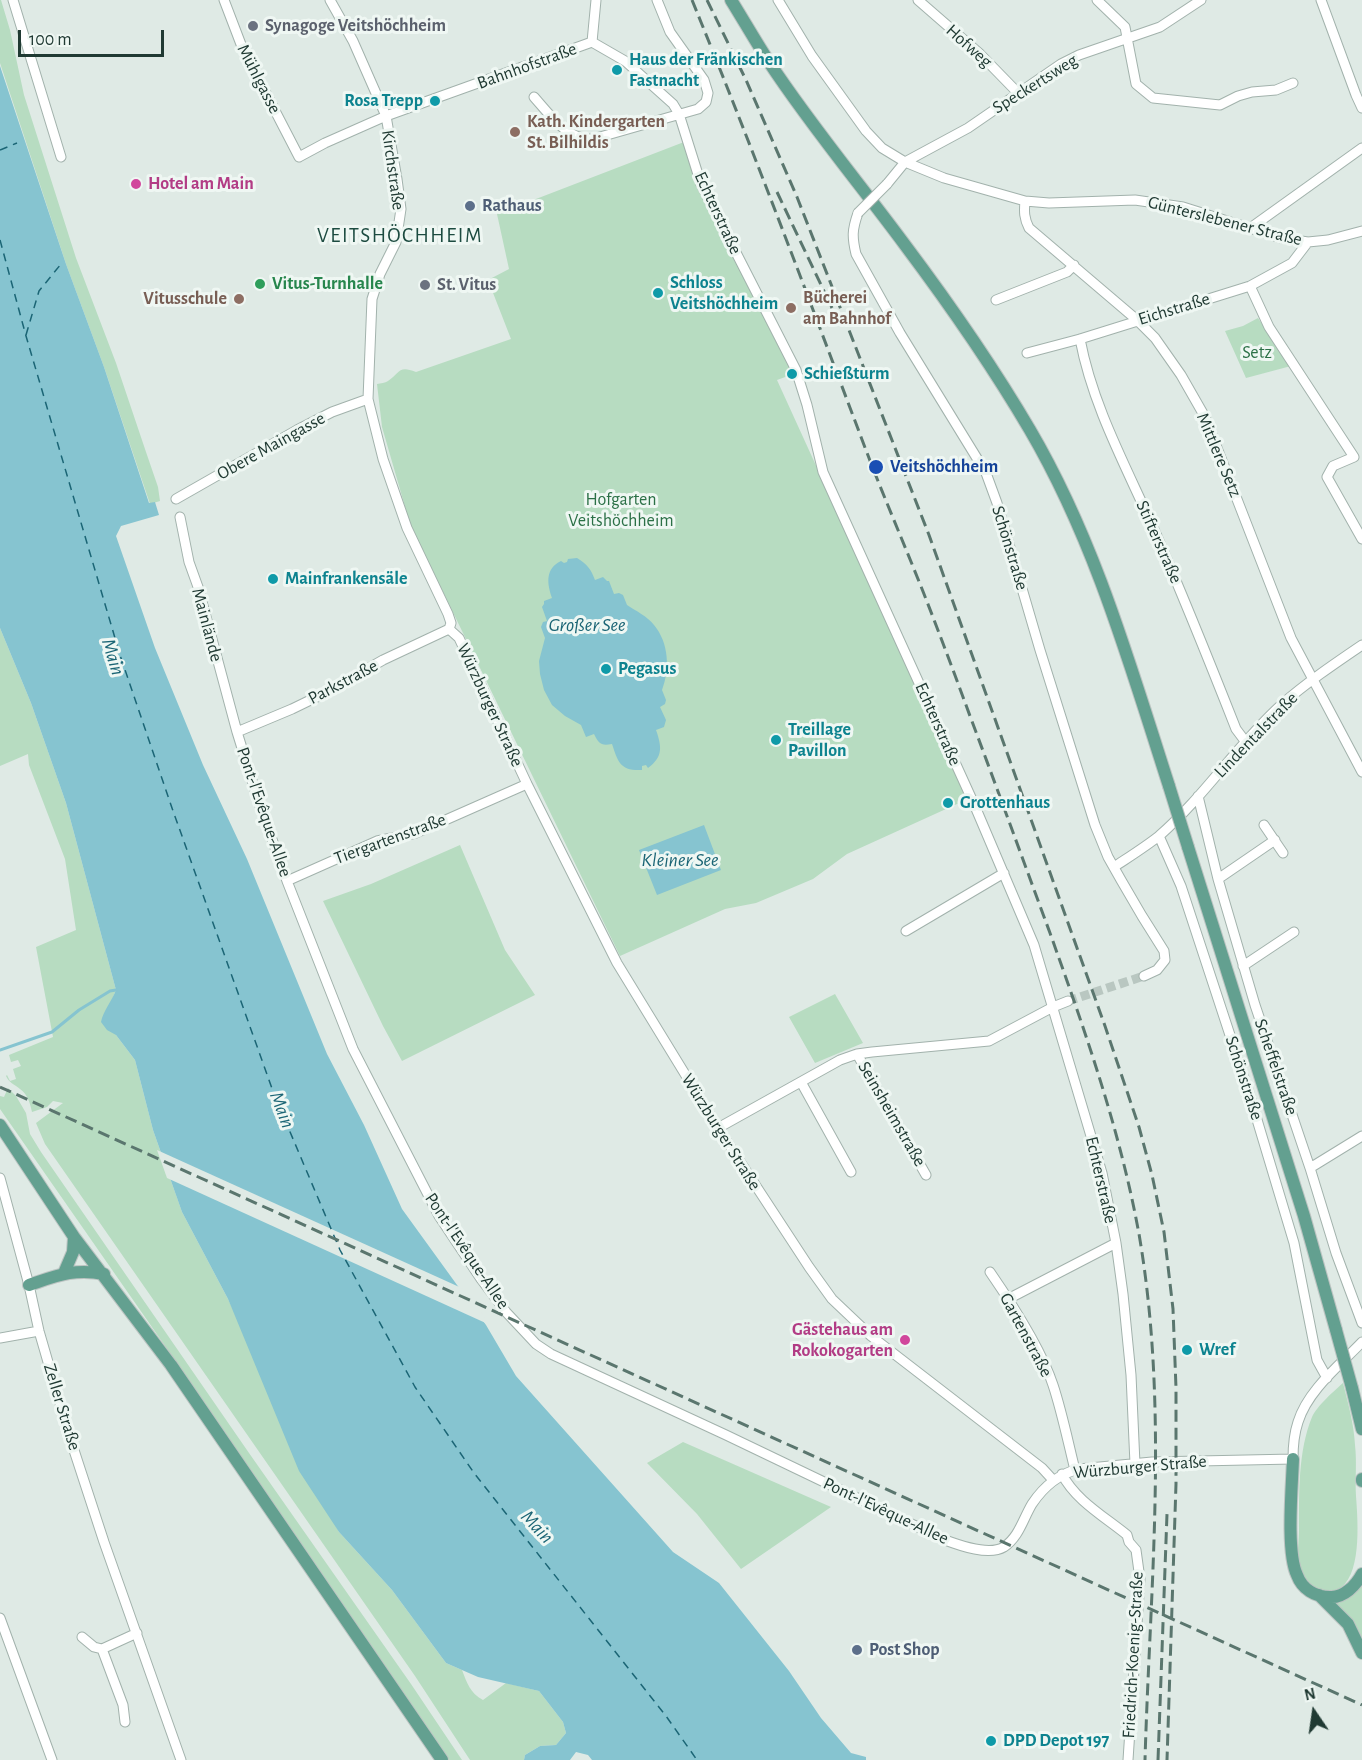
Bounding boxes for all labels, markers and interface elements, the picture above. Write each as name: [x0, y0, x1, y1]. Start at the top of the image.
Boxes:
place label: Synagoge Veitshöchheim: [265, 15, 446, 37]
scale bar: [21, 18, 166, 56]
marker: Synagoge Veitshöchheim: [246, 19, 260, 33]
street label: Hofweg: [941, 20, 997, 72]
text: 100 m: [29, 31, 72, 49]
street label: Bahnhofstraße: [474, 38, 580, 94]
street label: Mühlgasse: [232, 41, 286, 117]
place label: Haus der Fränkischen Fastnacht: [629, 49, 783, 92]
street label: Speckertsweg: [989, 49, 1081, 119]
marker: Haus der Fränkischen Fastnacht: [610, 63, 624, 77]
place label: Rosa Trepp: [344, 90, 423, 112]
marker: Rosa Trepp: [428, 94, 442, 108]
place label: Kath. Kindergarten St. Bilhildis: [527, 111, 665, 154]
marker: Kath. Kindergarten St. Bilhildis: [508, 125, 522, 139]
street label: Kirchstraße: [377, 128, 409, 212]
street label: Echterstraße: [689, 168, 747, 258]
place label: Hotel am Main: [148, 173, 254, 195]
marker: Hotel am Main: [129, 177, 143, 191]
street label: Günterslebener Straße: [1146, 191, 1304, 251]
place label: Rathaus: [482, 195, 542, 217]
marker: Rathaus: [463, 199, 477, 213]
district label: VEITSHÖCHHEIM: [317, 223, 483, 249]
place label: Schloss Veitshöchheim: [670, 272, 778, 314]
place label: Vitus-Turnhalle: [272, 273, 383, 295]
place label: St. Vitus: [437, 274, 496, 296]
marker: Vitus-Turnhalle: [253, 277, 267, 291]
marker: St. Vitus: [418, 278, 432, 292]
marker: Schloss Veitshöchheim: [651, 286, 665, 300]
place label: Bücherei am Bahnhof: [803, 287, 891, 330]
place label: Vitusschule: [143, 288, 227, 310]
street label: Eichstraße: [1135, 288, 1213, 330]
marker: Vitusschule: [232, 292, 246, 306]
marker: Bücherei am Bahnhof: [784, 301, 798, 315]
park label: Setz: [1242, 342, 1272, 364]
place label: Schießturm: [804, 363, 889, 385]
marker: Schießturm: [785, 367, 799, 381]
street label: Obere Maingasse: [213, 407, 329, 485]
street label: Mittlere Setz: [1192, 410, 1246, 500]
place label: Veitshöchheim: [890, 456, 998, 478]
marker: Veitshöchheim: [867, 458, 885, 476]
park label: Hofgarten Veitshöchheim: [568, 489, 674, 532]
street label: Stifterstraße: [1131, 497, 1187, 587]
street label: Schönstraße: [987, 503, 1033, 593]
place label: Mainfrankensäle: [285, 568, 407, 590]
marker: Mainfrankensäle: [266, 572, 280, 586]
street label: Mainlände: [187, 586, 227, 664]
water label: Großer See: [548, 613, 626, 637]
water label: Main: [96, 636, 130, 678]
street label: Würzburger Straße: [452, 640, 528, 770]
street label: Parkstraße: [305, 655, 381, 709]
place label: Pegasus: [618, 658, 676, 680]
marker: Pegasus: [599, 662, 613, 676]
street label: Echterstraße: [910, 679, 966, 769]
street label: Lindentalstraße: [1210, 688, 1302, 782]
place label: Treillage Pavillon: [788, 719, 851, 762]
marker: Treillage Pavillon: [769, 733, 783, 747]
street label: Pont-l'Evêque-Allee: [232, 744, 296, 880]
place label: Grottenhaus: [960, 792, 1050, 814]
marker: Grottenhaus: [941, 796, 955, 810]
street label: Tiergartenstraße: [331, 809, 449, 869]
water label: Kleiner See: [641, 848, 719, 872]
street label: Scheffelstraße: [1249, 1016, 1303, 1118]
street label: Schönstraße: [1220, 1033, 1268, 1123]
street label: Seinsheimstraße: [853, 1058, 931, 1170]
street label: Würzburger Straße: [676, 1070, 766, 1194]
water label: Main: [264, 1088, 300, 1132]
street label: Echterstraße: [1080, 1134, 1122, 1226]
street label: Pont-l'Evêque-Allee: [420, 1189, 514, 1313]
street label: Gartenstraße: [995, 1289, 1057, 1381]
place label: Gästehaus am Rokokogarten: [791, 1319, 893, 1362]
marker: Gästehaus am Rokokogarten: [898, 1333, 912, 1347]
place label: Wref: [1199, 1339, 1235, 1361]
marker: Wref: [1180, 1343, 1194, 1357]
street label: Zeller Straße: [39, 1361, 85, 1453]
street label: Würzburger Straße: [1072, 1450, 1208, 1484]
street label: Pont-l'Evêque-Allee: [820, 1472, 952, 1550]
water label: Main: [516, 1505, 558, 1549]
street label: Friedrich-Koenig-Straße: [1118, 1571, 1148, 1739]
place label: Post Shop: [869, 1639, 940, 1661]
marker: Post Shop: [850, 1643, 864, 1657]
north arrow: [1284, 1682, 1344, 1742]
text: N: [1303, 1685, 1317, 1704]
place label: DPD Depot 197: [1003, 1730, 1109, 1752]
marker: DPD Depot 197: [984, 1734, 998, 1748]

